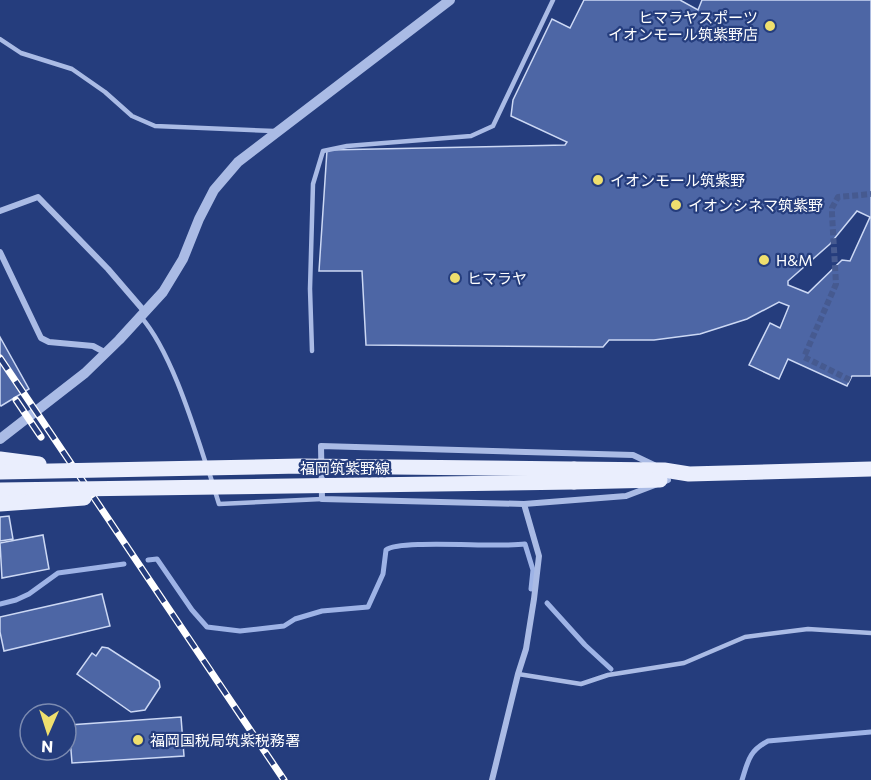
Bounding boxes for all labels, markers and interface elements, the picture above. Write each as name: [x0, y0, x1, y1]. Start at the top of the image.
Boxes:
place label: ヒマラヤスポーツ イオンモール筑紫野店: [608, 8, 758, 43]
marker: ヒマラヤスポーツ イオンモール筑紫野店: [763, 19, 777, 33]
place label: イオンモール筑紫野: [610, 171, 745, 189]
marker: イオンモール筑紫野: [591, 173, 605, 187]
place label: イオンシネマ筑紫野: [688, 196, 823, 214]
marker: イオンシネマ筑紫野: [669, 198, 683, 212]
place label: H&M: [776, 251, 813, 269]
marker: H&M: [757, 253, 771, 267]
place label: ヒマラヤ: [467, 269, 527, 287]
marker: ヒマラヤ: [448, 271, 462, 285]
street label: 福岡筑紫野線: [300, 459, 390, 477]
north arrow: [18, 702, 78, 762]
place label: 福岡国税局筑紫税務署: [150, 731, 300, 749]
marker: 福岡国税局筑紫税務署: [131, 733, 145, 747]
text: N: [41, 738, 54, 757]

